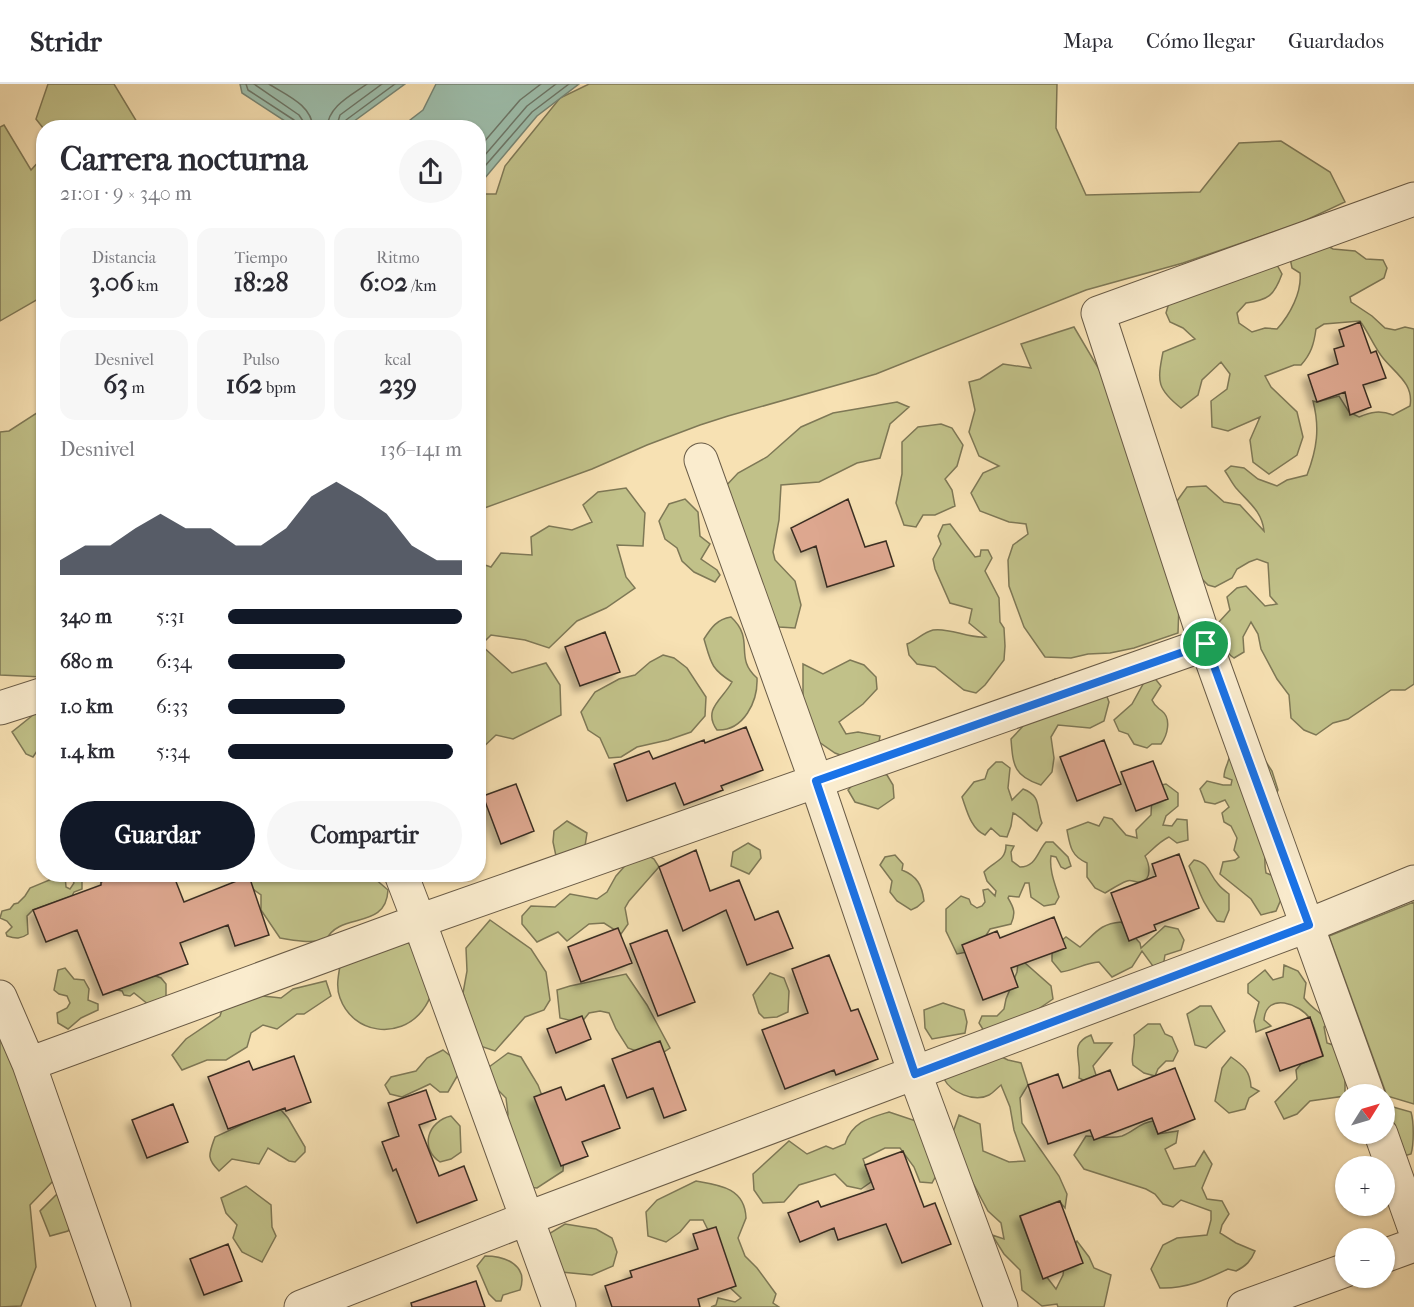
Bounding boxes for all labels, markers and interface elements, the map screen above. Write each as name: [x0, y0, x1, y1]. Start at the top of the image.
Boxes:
text: Stridr: [30, 25, 102, 58]
text: Mapa: [1063, 29, 1113, 53]
text: Cómo llegar: [1146, 29, 1255, 53]
text: Guardados: [1288, 29, 1384, 53]
text: Carrera nocturna: [60, 140, 307, 179]
button: share: [399, 140, 462, 203]
text: 21:01 · 9 × 340 m: [60, 182, 192, 205]
text: Distancia: [92, 248, 156, 267]
text: Tiempo: [234, 248, 288, 267]
text: Ritmo: [376, 248, 420, 267]
text: 3.06: [89, 267, 134, 298]
text: 18:28: [233, 267, 289, 298]
text: 6:02: [360, 267, 408, 298]
text: km: [134, 276, 159, 295]
text: /km: [408, 276, 436, 295]
text: Desnivel: [94, 350, 154, 369]
text: Pulso: [242, 350, 280, 369]
text: kcal: [385, 350, 411, 369]
text: 63: [103, 369, 128, 400]
text: 162: [226, 369, 262, 400]
text: 239: [379, 369, 417, 400]
text: m: [128, 378, 145, 397]
text: bpm: [262, 378, 296, 397]
text: Desnivel: [60, 438, 135, 461]
text: 136–141 m: [380, 438, 462, 461]
text: 340 m: [60, 605, 112, 628]
text: 5:31: [156, 605, 185, 628]
pin: [1180, 618, 1231, 669]
icon: arrive: [1189, 627, 1222, 660]
text: 680 m: [60, 650, 113, 673]
text: 6:34: [156, 650, 192, 673]
text: 1.0 km: [60, 695, 113, 718]
text: 6:33: [156, 695, 188, 718]
text: 1.4 km: [60, 740, 115, 763]
text: 5:34: [156, 740, 190, 763]
button: Guardar: [60, 801, 255, 870]
button: Compartir: [267, 801, 462, 870]
north arrow: [1335, 1084, 1395, 1144]
map controls: [1335, 1084, 1395, 1288]
button: +: [1335, 1156, 1395, 1216]
button: −: [1335, 1228, 1395, 1288]

